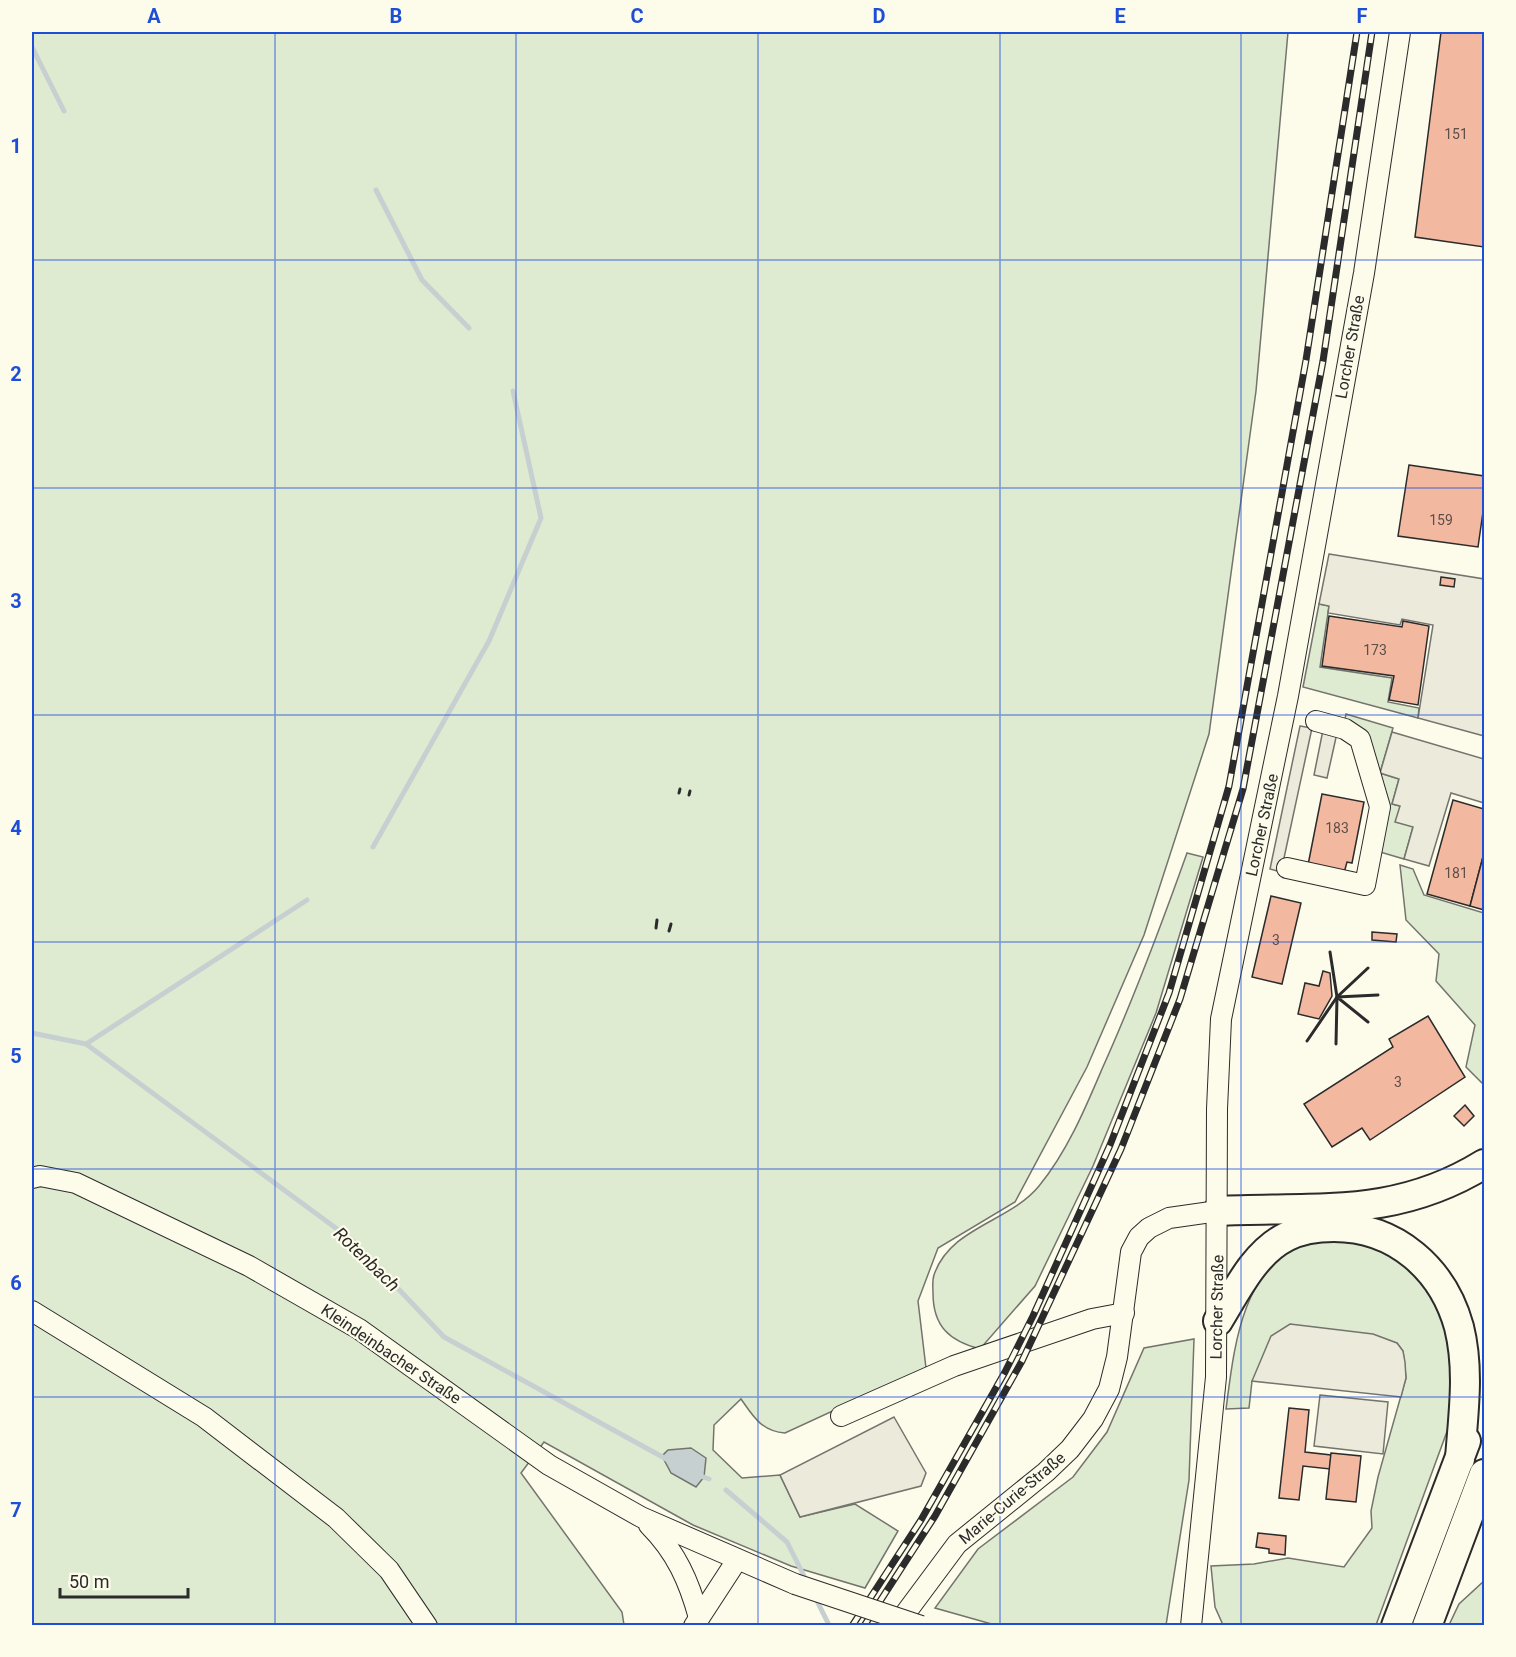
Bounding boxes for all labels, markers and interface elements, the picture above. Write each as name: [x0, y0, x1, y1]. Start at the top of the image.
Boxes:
text: A: [147, 4, 161, 28]
text: B: [390, 4, 402, 28]
text: C: [630, 4, 644, 28]
text: D: [873, 4, 886, 28]
text: E: [1114, 4, 1126, 28]
text: F: [1357, 4, 1368, 28]
house number: 151: [1444, 126, 1468, 142]
text: 1: [10, 134, 22, 158]
street label: Lorcher Straße: [1332, 294, 1368, 400]
text: 2: [10, 362, 22, 386]
house number: 159: [1429, 512, 1453, 528]
text: 3: [10, 589, 22, 613]
house number: 173: [1363, 642, 1387, 658]
street label: Lorcher Straße: [1242, 772, 1282, 878]
text: 4: [10, 816, 22, 840]
house number: 183: [1325, 820, 1349, 836]
house number: 181: [1444, 865, 1468, 881]
house number: 3: [1272, 932, 1280, 948]
text: 5: [10, 1044, 22, 1068]
house number: 3: [1394, 1074, 1402, 1090]
water label: Rotenbach: [330, 1222, 404, 1296]
street label: Lorcher Straße: [1207, 1255, 1227, 1359]
text: 6: [10, 1271, 22, 1295]
street label: Kleindeinbacher Straße: [317, 1300, 465, 1408]
street label: Marie-Curie-Straße: [955, 1448, 1069, 1548]
text: 7: [10, 1498, 22, 1522]
scale bar: [60, 1561, 188, 1599]
text: 50 m: [69, 1571, 109, 1592]

